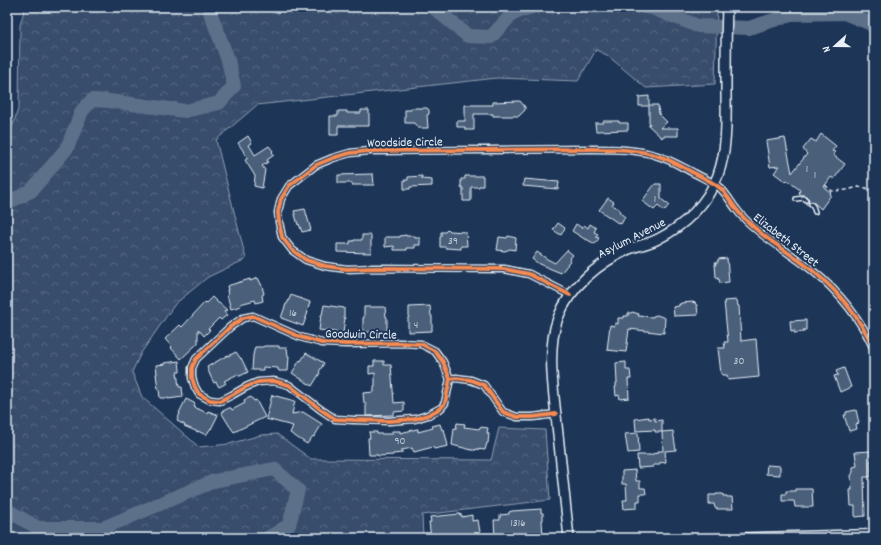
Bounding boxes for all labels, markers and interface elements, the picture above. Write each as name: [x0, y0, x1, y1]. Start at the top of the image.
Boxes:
north arrow: [815, 26, 855, 66]
text: N: [819, 43, 836, 54]
street label: Woodside Circle: [367, 133, 443, 154]
house number: 1: [806, 162, 808, 178]
house number: 1: [814, 168, 816, 184]
house number: 1: [654, 192, 656, 208]
street label: Elizabeth Street: [748, 209, 823, 273]
street label: Asylum Avenue: [595, 214, 670, 264]
house number: 39: [448, 234, 458, 250]
house number: 16: [289, 306, 297, 322]
house number: 4: [414, 318, 418, 334]
street label: Goodwin Circle: [325, 325, 397, 346]
house number: 30: [734, 354, 744, 370]
house number: 90: [394, 434, 406, 450]
house number: 1316: [510, 516, 526, 532]

